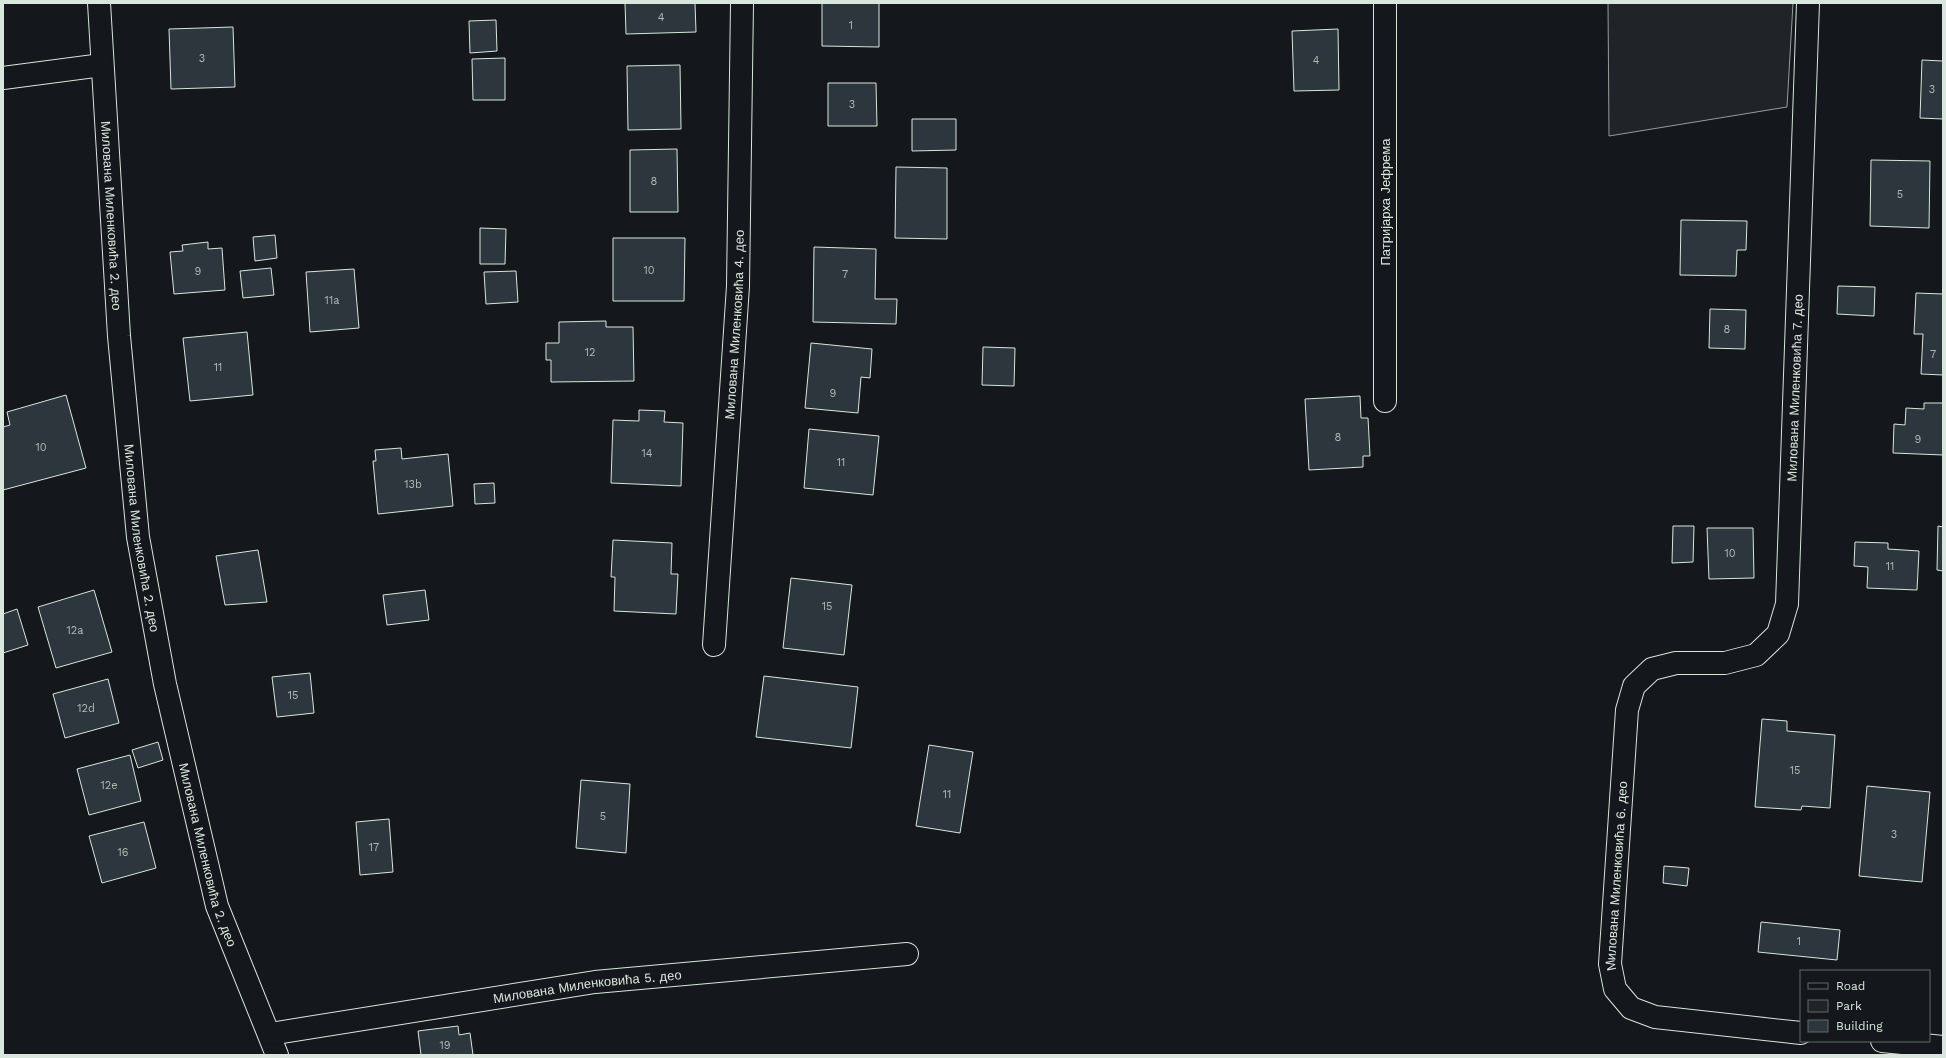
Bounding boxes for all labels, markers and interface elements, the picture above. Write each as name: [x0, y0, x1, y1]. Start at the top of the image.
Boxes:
house number: 4: [658, 11, 665, 24]
house number: 1: [849, 19, 853, 32]
house number: 3: [199, 52, 205, 65]
house number: 4: [1313, 54, 1320, 67]
house number: 3: [1929, 83, 1935, 96]
house number: 3: [849, 98, 855, 111]
street label: Милована Миленковића 2. део: [98, 120, 124, 311]
street label: Патријарха Јефрема: [1378, 138, 1393, 266]
house number: 8: [651, 175, 658, 188]
house number: 5: [1897, 188, 1903, 201]
street label: Милована Миленковића 4. део: [722, 230, 747, 420]
house number: 10: [643, 264, 655, 277]
house number: 9: [195, 265, 202, 278]
house number: 7: [842, 268, 848, 281]
house number: 11a: [325, 294, 339, 307]
street label: Милована Миленковића 7. део: [1784, 294, 1806, 482]
house number: 8: [1724, 323, 1731, 336]
house number: 12: [585, 346, 595, 359]
house number: 7: [1930, 348, 1936, 361]
house number: 11: [214, 361, 222, 374]
house number: 9: [830, 387, 837, 400]
house number: 8: [1335, 431, 1342, 444]
house number: 9: [1915, 433, 1922, 446]
house number: 10: [35, 441, 47, 454]
street label: Милована Миленковића 2. део: [121, 443, 162, 633]
house number: 14: [641, 447, 653, 460]
house number: 11: [837, 456, 845, 469]
house number: 13b: [404, 478, 422, 491]
house number: 10: [1724, 547, 1736, 560]
house number: 11: [1886, 560, 1894, 573]
house number: 15: [822, 600, 832, 613]
house number: 12a: [67, 624, 83, 637]
house number: 15: [288, 689, 298, 702]
house number: 12d: [77, 702, 95, 715]
street label: Милована Миленковића 2. део: [176, 761, 240, 949]
house number: 15: [1790, 764, 1800, 777]
house number: 12e: [100, 779, 118, 792]
street label: Милована Миленковића 6. део: [1602, 781, 1630, 972]
house number: 11: [943, 788, 951, 801]
house number: 5: [600, 810, 606, 823]
house number: 3: [1891, 828, 1897, 841]
house number: 17: [369, 841, 379, 854]
house number: 16: [118, 846, 129, 859]
house number: 1: [1797, 935, 1801, 948]
street label: Милована Миленковића 5. део: [492, 967, 682, 1006]
legend: [1800, 970, 1930, 1042]
text: Road: [1836, 979, 1865, 993]
text: Park: [1836, 999, 1862, 1013]
text: Building: [1836, 1019, 1883, 1033]
house number: 19: [439, 1039, 451, 1052]

